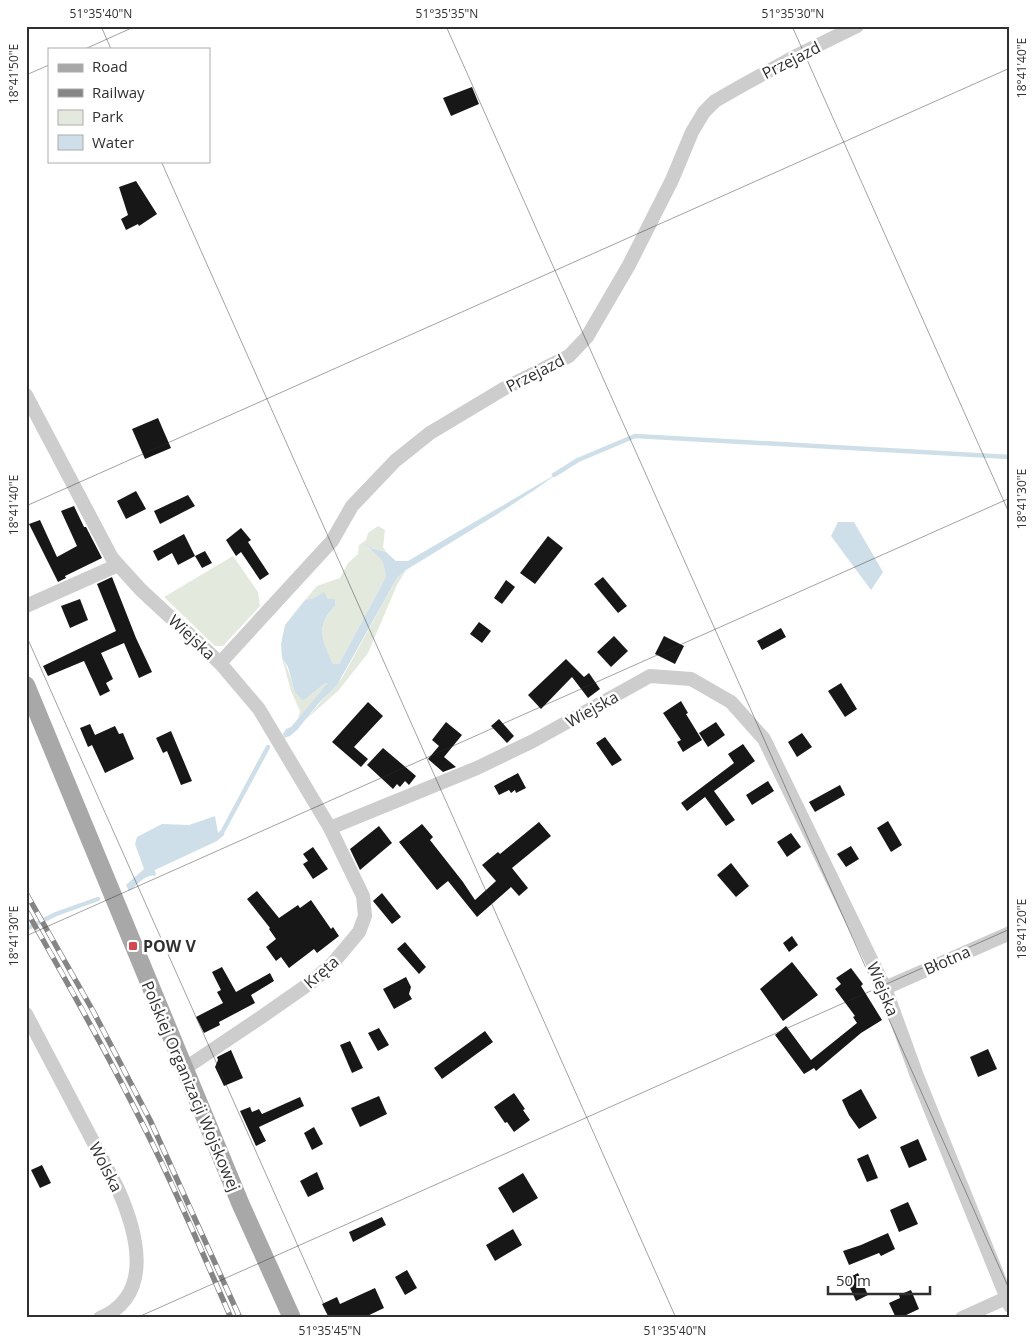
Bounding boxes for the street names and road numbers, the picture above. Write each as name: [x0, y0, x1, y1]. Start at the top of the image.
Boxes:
street label: Przejazd: [758, 36, 824, 84]
street label: Przejazd: [502, 349, 568, 397]
street label: Wiejska: [164, 610, 220, 664]
street label: Wiejska: [562, 686, 622, 732]
street label: Błotna: [920, 940, 974, 980]
street label: Kręta: [299, 951, 343, 993]
street label: Wiejska: [862, 959, 904, 1019]
street label: Polskiej Organizacji Wojskowej: [137, 977, 245, 1195]
street label: Wolska: [84, 1138, 128, 1196]

